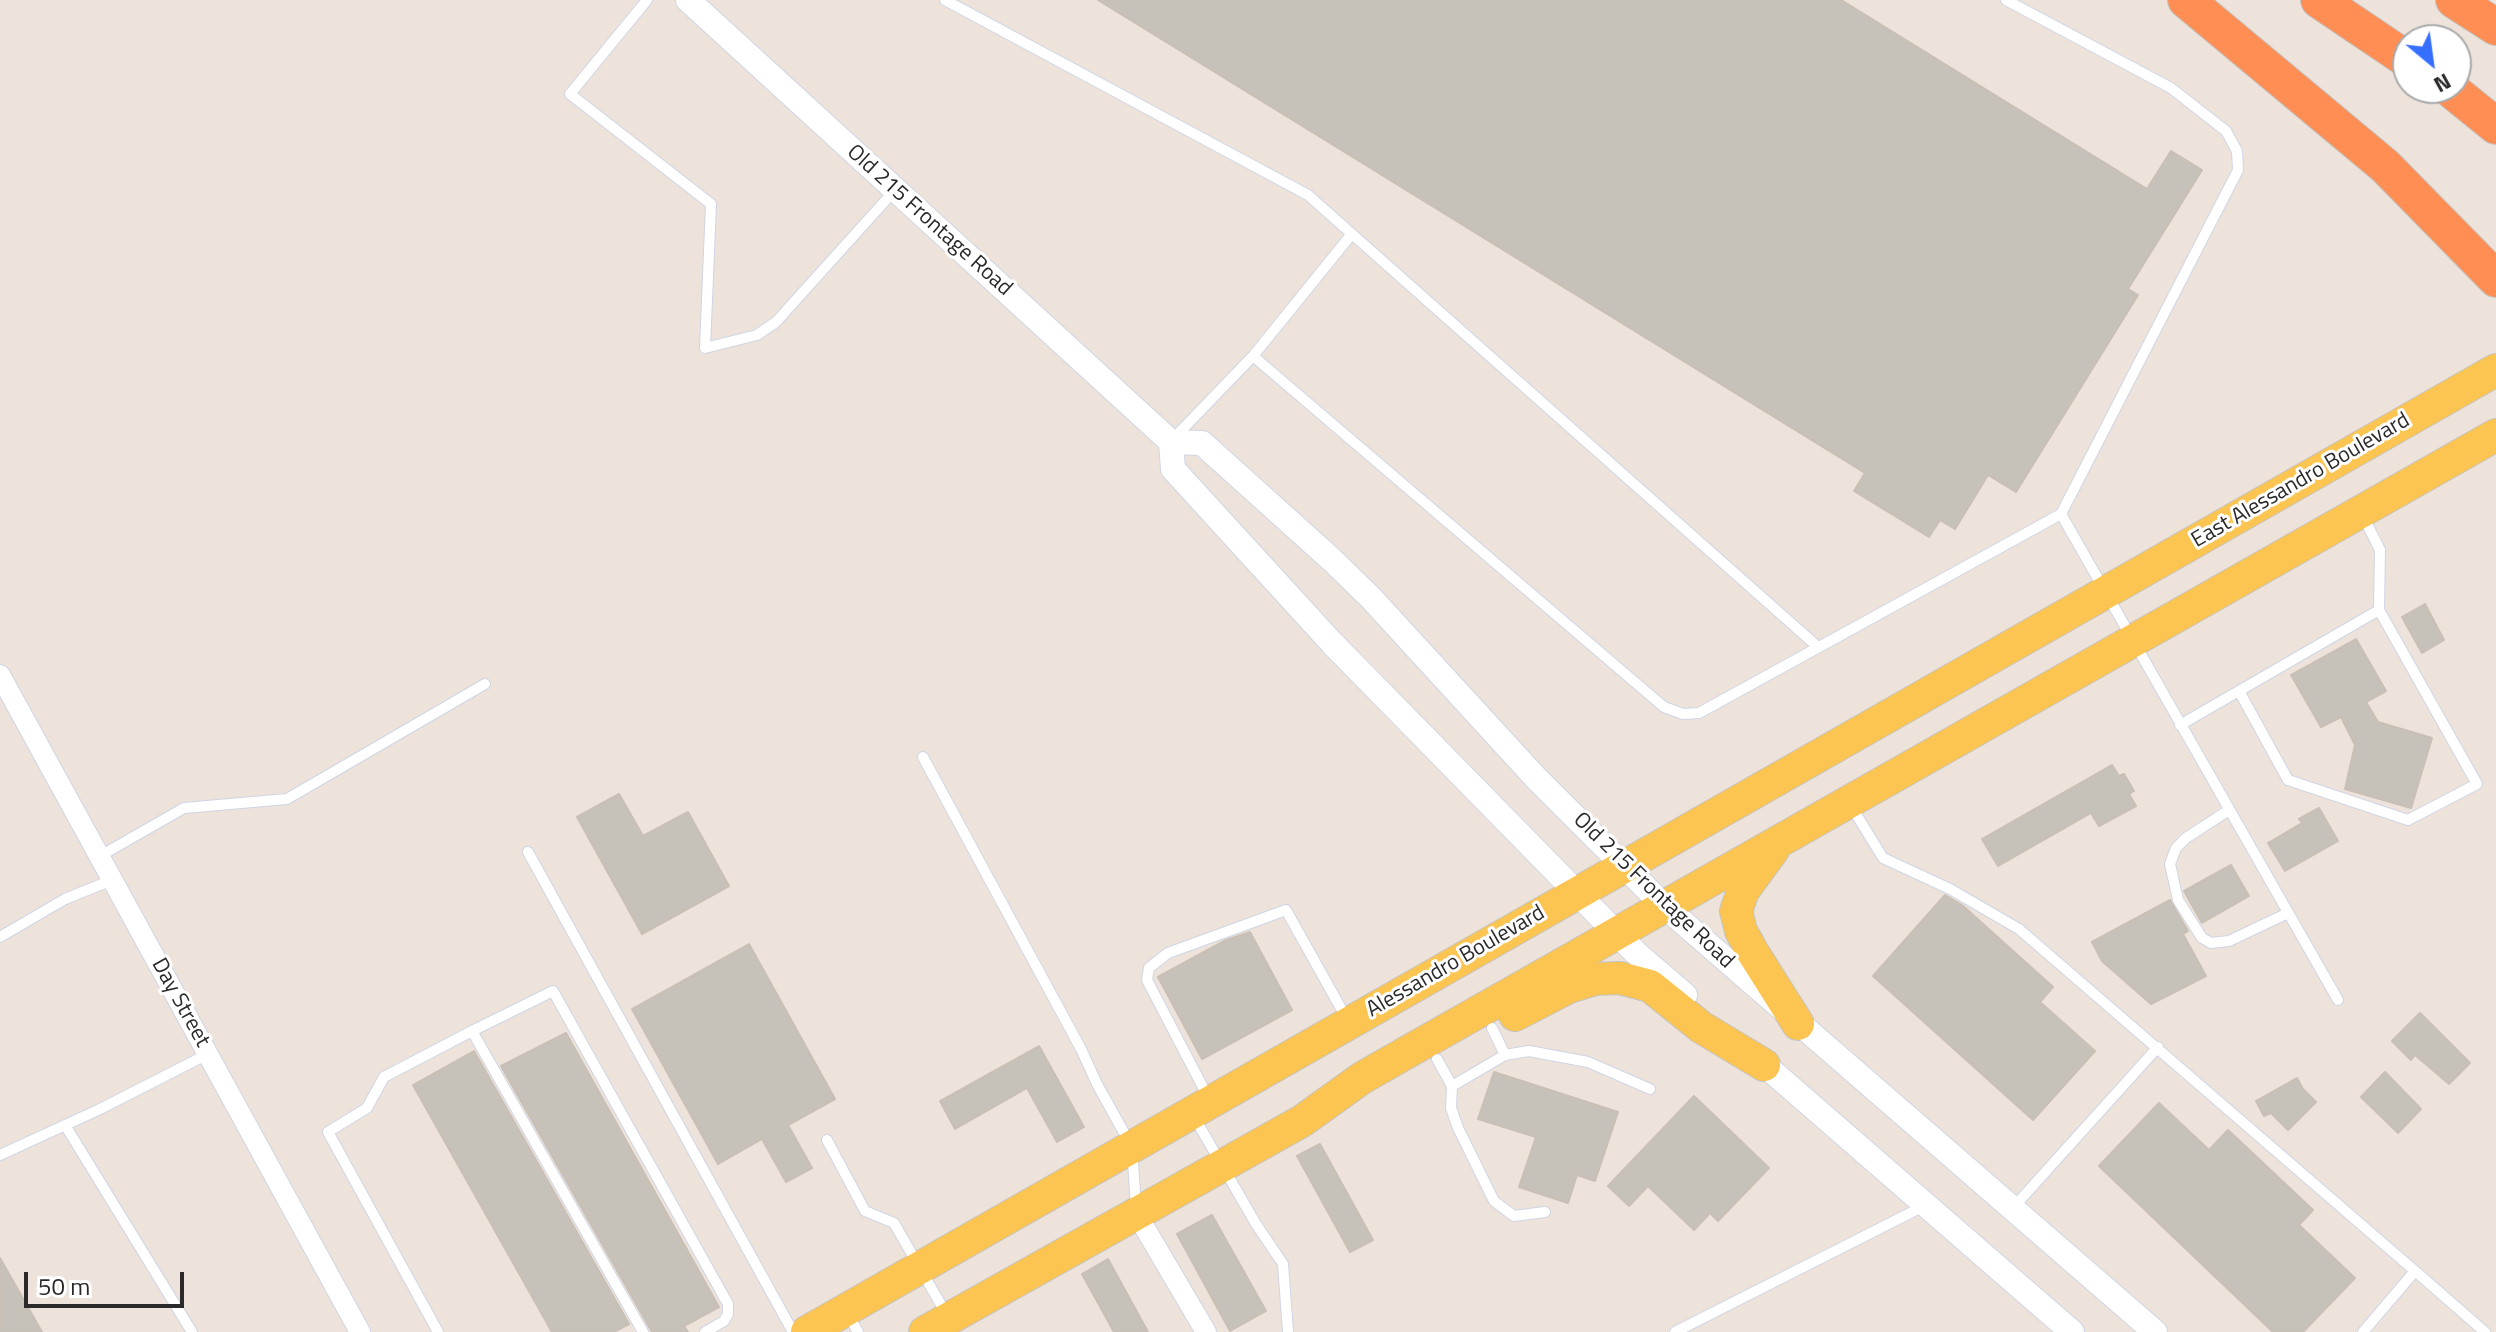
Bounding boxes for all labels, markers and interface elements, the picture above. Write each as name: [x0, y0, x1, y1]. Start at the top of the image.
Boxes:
north arrow: [2392, 24, 2472, 104]
text: N: [2428, 65, 2458, 102]
street label: Old 215 Frontage Road: [841, 140, 1017, 302]
street label: East Alessandro Boulevard: [2187, 408, 2415, 554]
street label: Old 215 Frontage Road: [1567, 807, 1739, 975]
street label: Alessandro Boulevard: [1362, 900, 1550, 1024]
street label: Day Street: [145, 954, 215, 1052]
scale bar: [28, 1256, 188, 1306]
text: 50 m: [38, 1268, 90, 1304]

